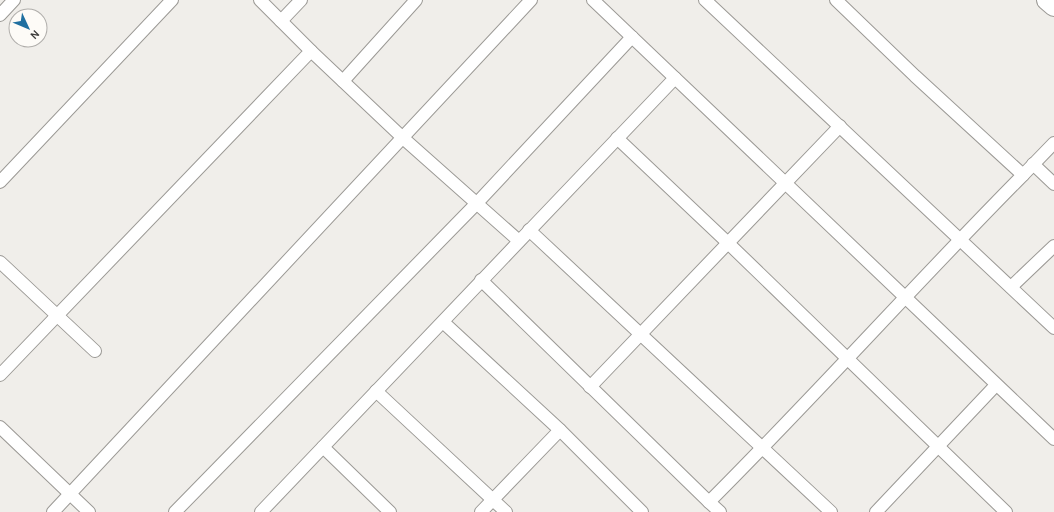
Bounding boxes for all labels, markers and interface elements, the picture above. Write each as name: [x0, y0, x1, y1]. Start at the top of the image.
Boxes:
north arrow: [8, 8, 48, 48]
text: N: [27, 27, 42, 42]

